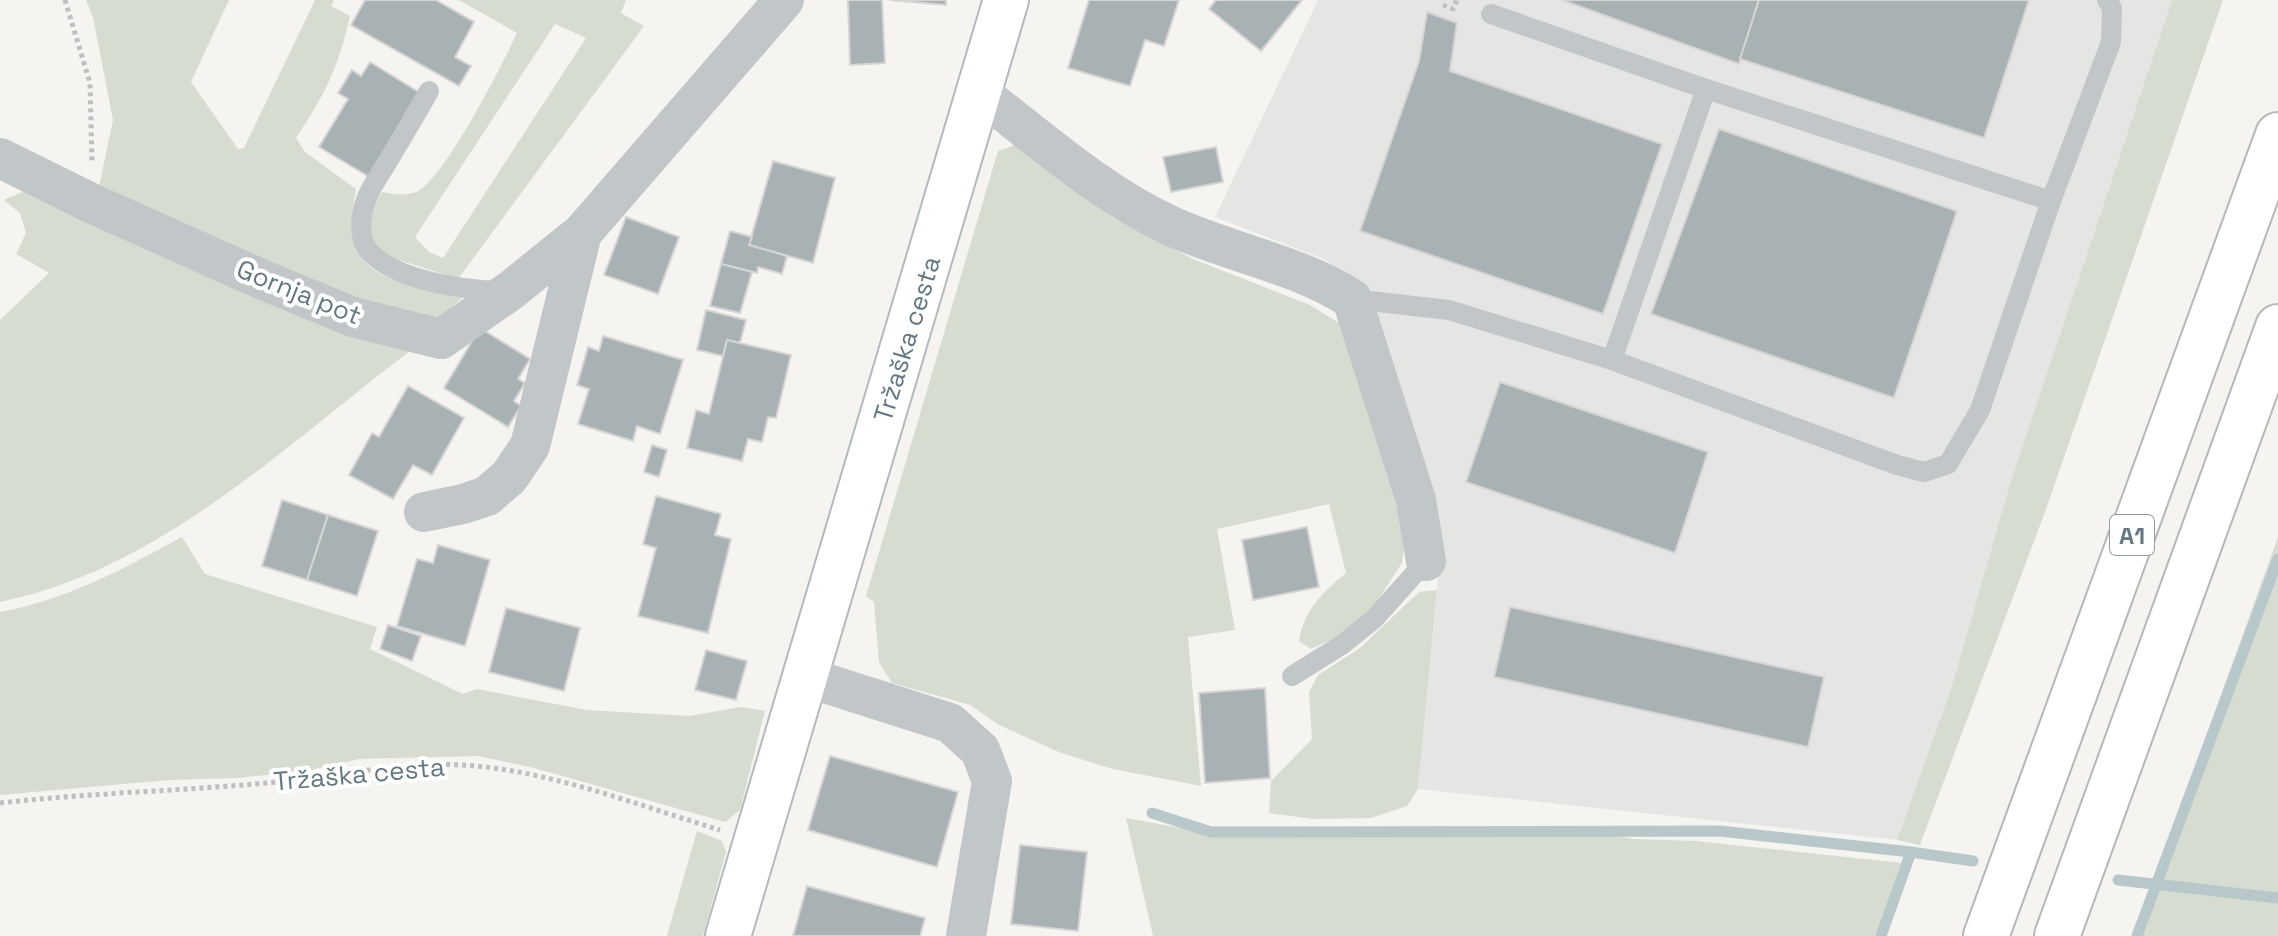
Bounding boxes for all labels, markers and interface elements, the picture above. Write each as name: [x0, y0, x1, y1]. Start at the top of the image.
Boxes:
street label: Gornja pot: [232, 252, 366, 332]
street label: Tržaška cesta: [866, 252, 948, 426]
road number: A1: [2110, 515, 2154, 555]
street label: Tržaška cesta: [272, 750, 446, 798]

